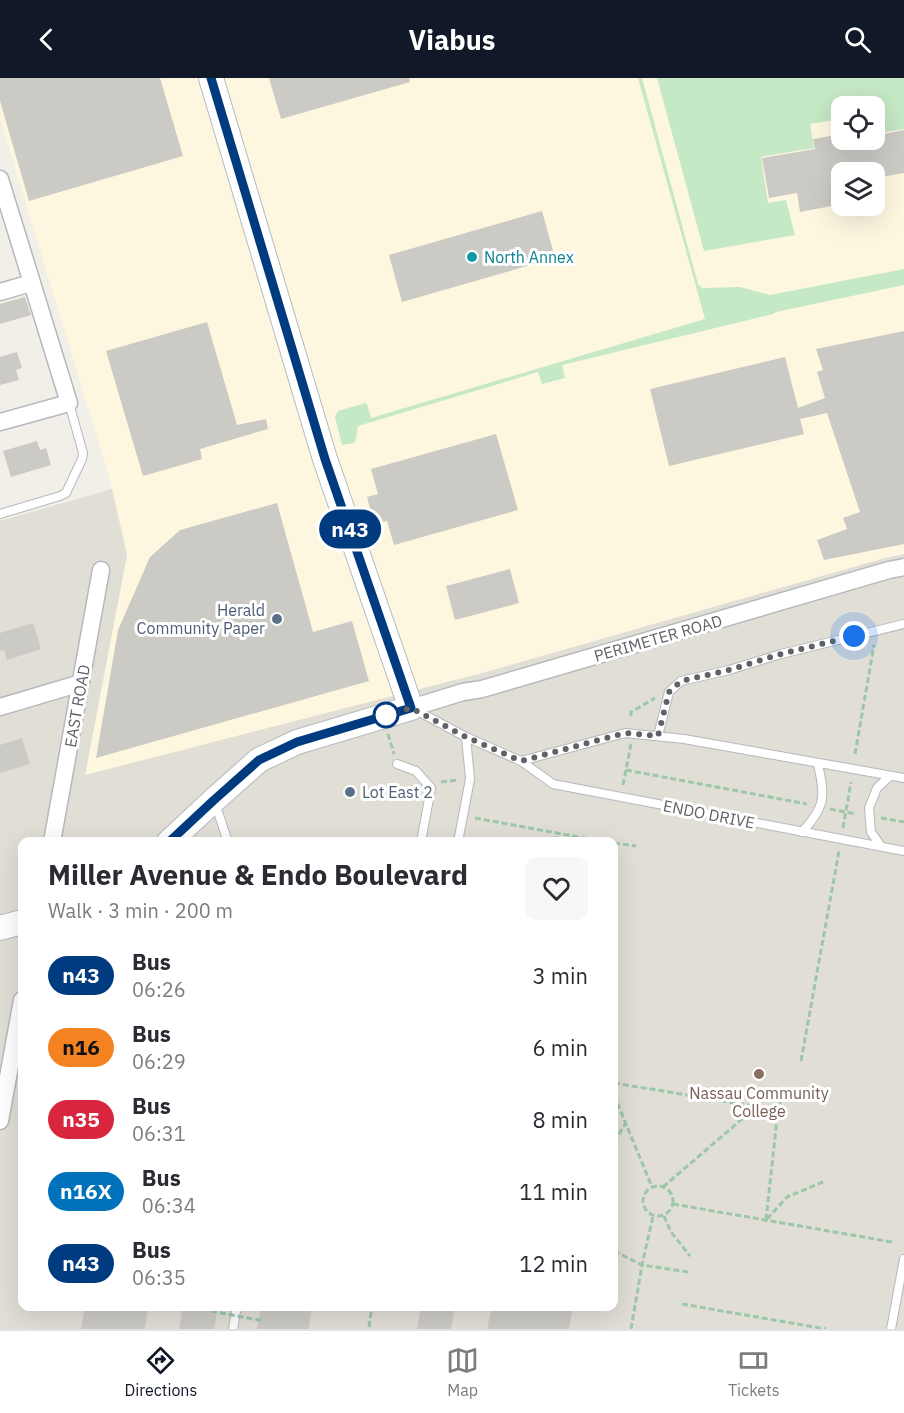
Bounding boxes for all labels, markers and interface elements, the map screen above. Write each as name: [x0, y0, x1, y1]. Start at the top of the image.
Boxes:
text: Viabus: [409, 22, 495, 57]
icon: back: [30, 23, 63, 56]
icon: search: [841, 23, 874, 56]
map controls: [831, 96, 885, 216]
button: locate: [831, 96, 885, 150]
button: layers: [831, 162, 885, 216]
place label: North Annex: [484, 247, 574, 267]
marker: North Annex: [465, 250, 479, 264]
line badge: n43: [316, 510, 385, 548]
text: n43: [331, 515, 369, 543]
place label: Herald Community Paper: [137, 600, 265, 638]
street label: PERIMETER ROAD: [591, 610, 725, 666]
marker: Herald Community Paper: [270, 612, 284, 626]
your location: [839, 621, 869, 651]
street label: EAST ROAD: [60, 663, 94, 749]
unlabelled marker: [373, 702, 399, 728]
place label: Lot East 2: [362, 782, 433, 802]
marker: Lot East 2: [343, 785, 357, 799]
street label: ENDO DRIVE: [661, 795, 757, 833]
text: Miller Avenue & Endo Boulevard: [48, 856, 468, 893]
button: heart: [525, 857, 588, 920]
text: Walk · 3 min · 200 m: [48, 897, 233, 924]
text: Bus: [132, 947, 171, 976]
text: n43: [62, 961, 100, 989]
text: 3 min: [532, 961, 588, 990]
text: 06:26: [132, 976, 186, 1003]
text: Bus: [132, 1019, 171, 1048]
text: n16: [62, 1033, 100, 1061]
text: 6 min: [532, 1033, 588, 1062]
text: 06:29: [132, 1048, 186, 1075]
marker: Nassau Community College: [752, 1067, 766, 1081]
place label: Nassau Community College: [689, 1083, 829, 1121]
text: Bus: [132, 1091, 171, 1120]
text: n35: [62, 1105, 100, 1133]
text: 8 min: [532, 1105, 588, 1134]
text: 06:31: [132, 1120, 186, 1147]
text: Bus: [142, 1163, 181, 1192]
text: n16X: [60, 1177, 112, 1205]
text: 11 min: [519, 1177, 588, 1206]
text: 06:34: [142, 1192, 196, 1219]
text: Bus: [132, 1235, 171, 1264]
text: n43: [62, 1249, 100, 1277]
text: 12 min: [519, 1249, 588, 1278]
text: 06:35: [132, 1264, 186, 1291]
tab: Directions: [124, 1344, 197, 1400]
tab: Map: [446, 1344, 479, 1400]
tab: Tickets: [728, 1344, 780, 1400]

